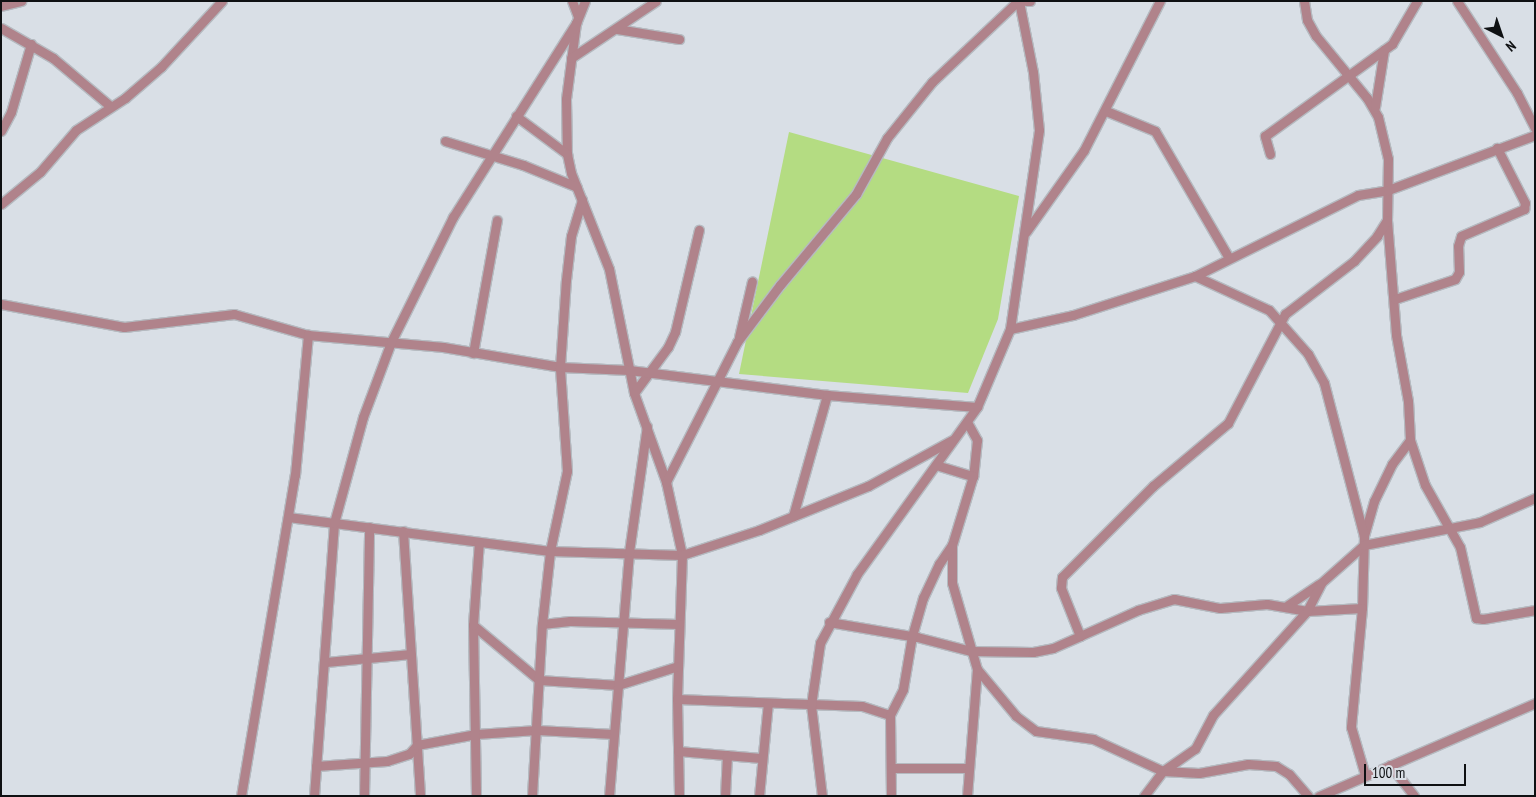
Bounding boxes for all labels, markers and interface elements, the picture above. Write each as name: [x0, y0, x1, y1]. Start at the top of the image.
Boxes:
north arrow: [1476, 10, 1526, 60]
text: N: [1502, 37, 1520, 56]
scale bar: [1366, 754, 1468, 786]
text: 100 m: [1372, 763, 1405, 782]

